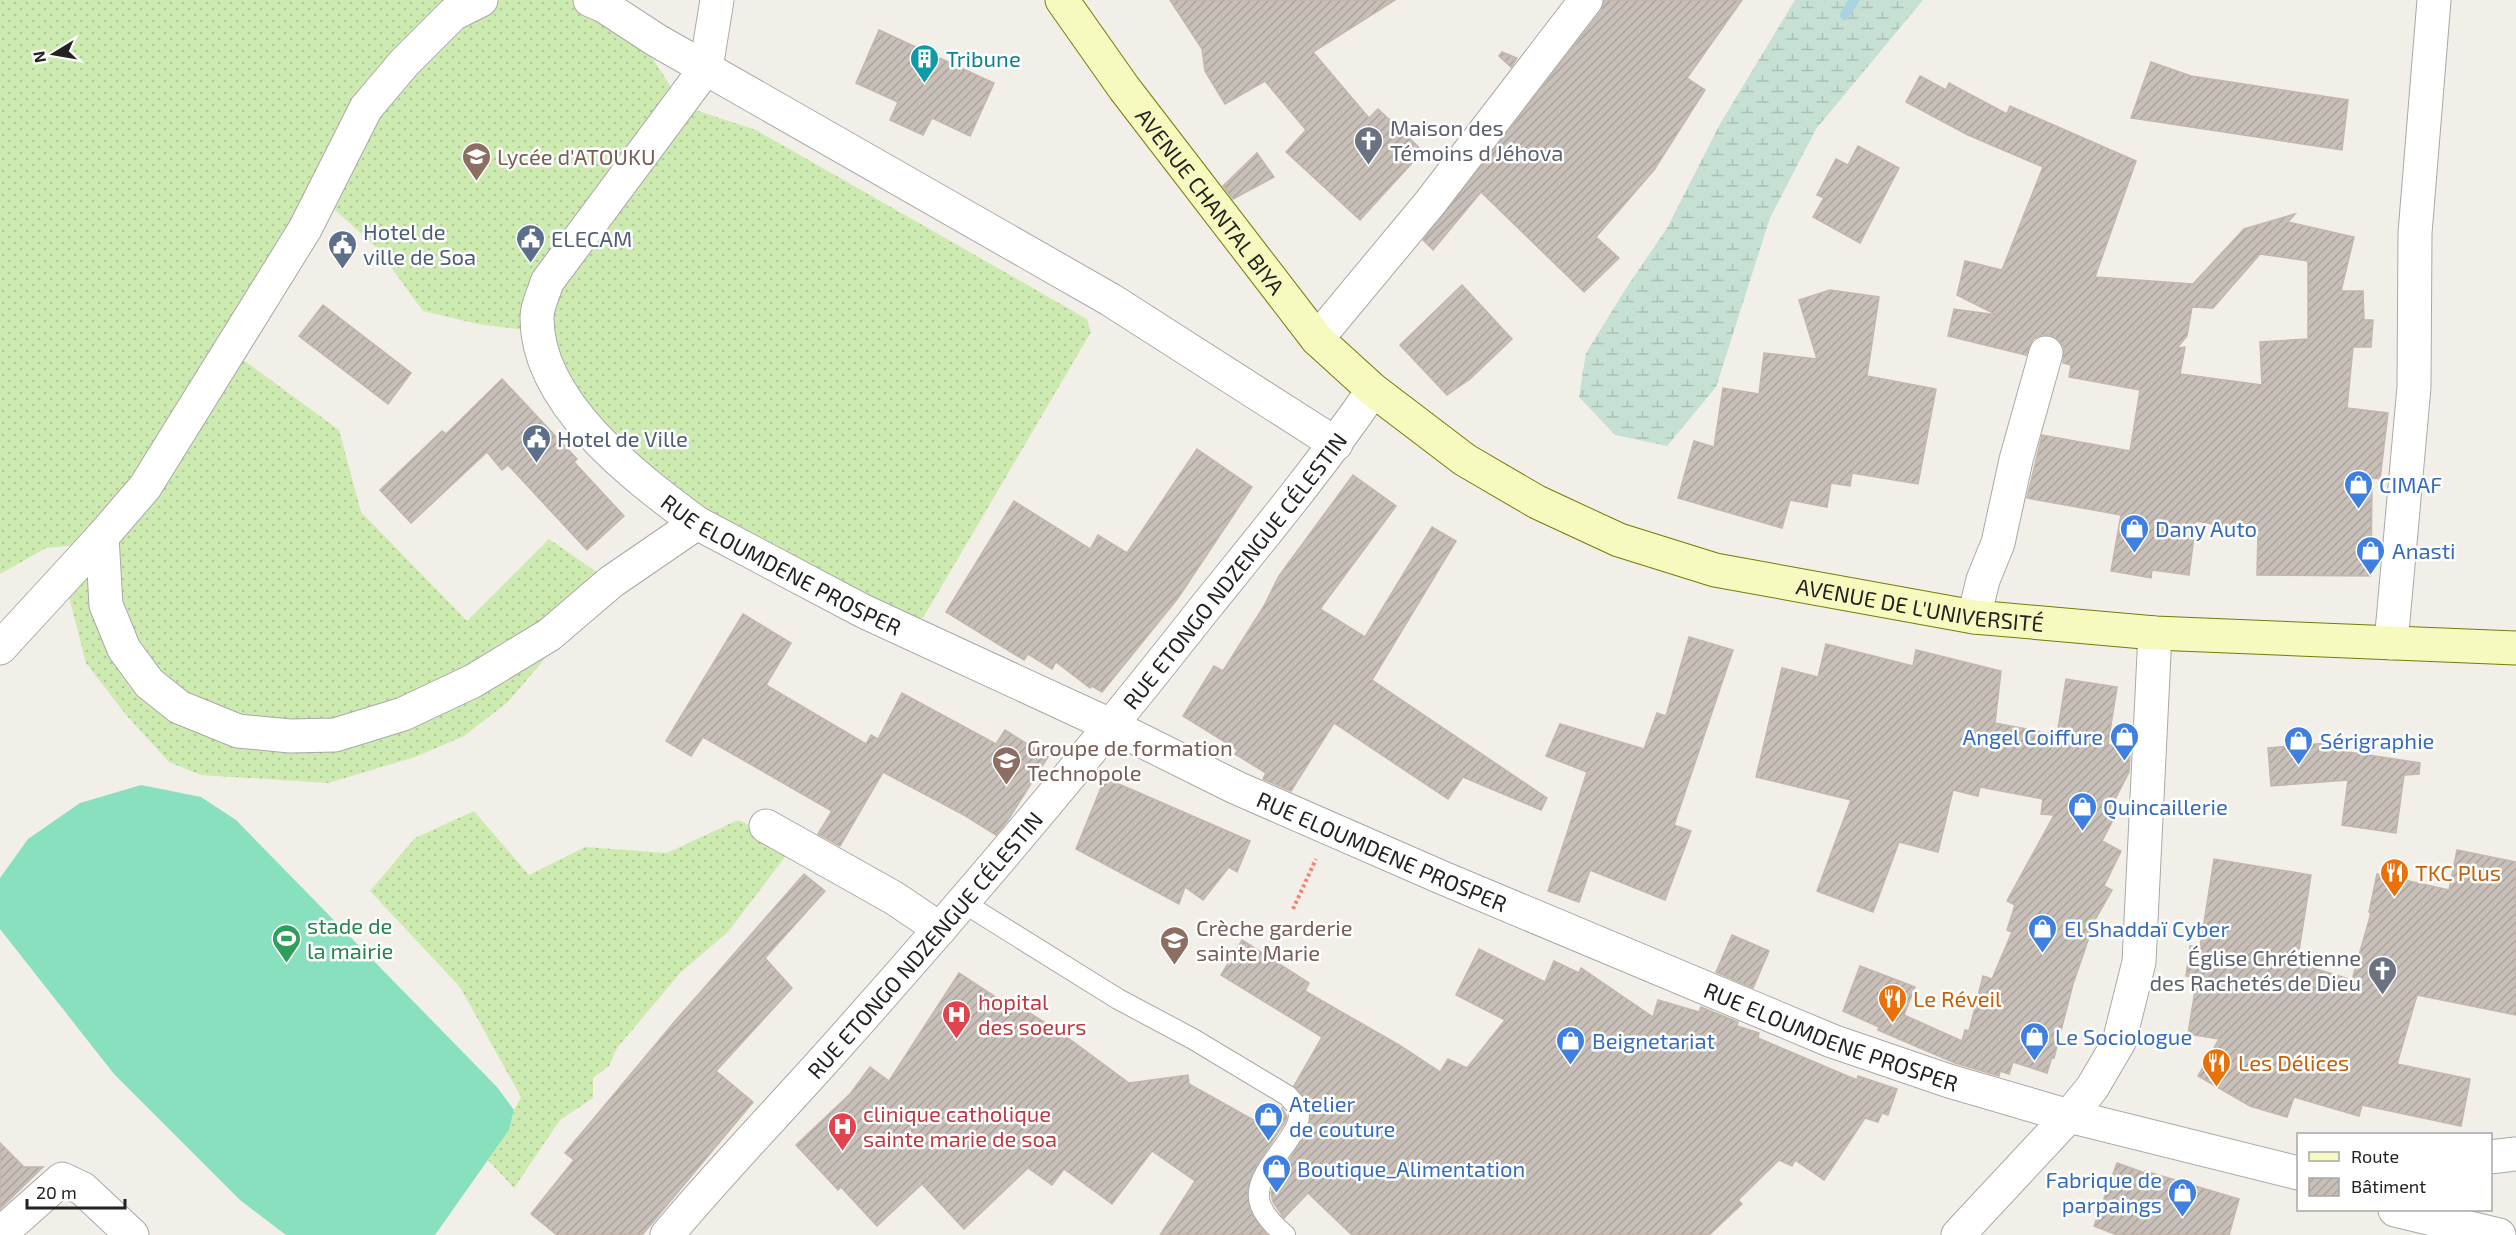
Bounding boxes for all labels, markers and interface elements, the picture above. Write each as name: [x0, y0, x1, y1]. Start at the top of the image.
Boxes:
north arrow: [24, 24, 84, 84]
building icon: Tribune: [909, 42, 941, 84]
place label: Tribune: [946, 45, 1021, 71]
text: N: [28, 49, 49, 64]
street label: AVENUE CHANTAL BIYA: [1131, 103, 1291, 299]
place label: Maison des Témoins d Jéhova: [1390, 114, 1563, 165]
church icon: Maison des Témoins d Jéhova: [1353, 124, 1385, 166]
school or university icon: Lycée d'ATOUKU: [460, 140, 492, 182]
place label: Lycée d'ATOUKU: [497, 143, 656, 169]
place label: Hotel de ville de Soa: [363, 218, 476, 269]
public building icon: ELECAM: [514, 222, 546, 264]
place label: ELECAM: [551, 225, 632, 251]
public building icon: Hotel de ville de Soa: [326, 228, 358, 270]
public building icon: Hotel de Ville: [520, 422, 552, 464]
place label: Hotel de Ville: [557, 425, 688, 451]
street label: RUE ETONGO NDZENGUE CÉLESTIN: [1117, 427, 1352, 714]
shop icon: CIMAF: [2342, 468, 2374, 510]
place label: CIMAF: [2379, 471, 2442, 497]
street label: RUE ELOUMDENE PROSPER: [656, 488, 906, 640]
shop icon: Dany Auto: [2118, 512, 2150, 554]
place label: Dany Auto: [2155, 515, 2257, 541]
shop icon: Anasti: [2355, 534, 2387, 576]
place label: Anasti: [2392, 537, 2456, 563]
street label: AVENUE DE L'UNIVERSITÉ: [1794, 572, 2045, 636]
shop icon: Angel Coiffure: [2108, 720, 2140, 762]
place label: Angel Coiffure: [1963, 723, 2103, 749]
shop icon: Sérigraphie: [2283, 724, 2315, 766]
place label: Sérigraphie: [2320, 727, 2434, 753]
place label: Groupe de formation Technopole: [1027, 734, 1233, 785]
school or university icon: Groupe de formation Technopole: [990, 744, 1022, 786]
street label: RUE ELOUMDENE PROSPER: [1253, 785, 1511, 916]
shop icon: Quincaillerie: [2066, 790, 2098, 832]
place label: Quincaillerie: [2103, 793, 2228, 820]
street label: RUE ETONGO NDZENGUE CÉLESTIN: [801, 806, 1047, 1083]
restaurant icon: TKC Plus: [2378, 856, 2410, 898]
place label: TKC Plus: [2415, 859, 2501, 885]
place label: stade de la mairie: [307, 912, 393, 963]
shop icon: El Shaddaï Cyber: [2027, 912, 2059, 954]
place label: Crèche garderie sainte Marie: [1196, 914, 1353, 965]
place label: El Shaddaï Cyber: [2064, 915, 2229, 941]
sports icon: stade de la mairie: [270, 922, 302, 964]
school or university icon: Crèche garderie sainte Marie: [1159, 924, 1191, 966]
place label: Église Chrétienne des Rachetés de Dieu: [2149, 944, 2361, 995]
church icon: Église Chrétienne des Rachetés de Dieu: [2366, 954, 2398, 996]
street label: RUE ELOUMDENE PROSPER: [1700, 976, 1961, 1096]
restaurant icon: Le Réveil: [1876, 982, 1908, 1024]
place label: Le Réveil: [1913, 985, 2002, 1011]
place label: hopital des soeurs: [978, 988, 1087, 1039]
hospital icon: hopital des soeurs: [941, 998, 973, 1040]
shop icon: Le Sociologue: [2018, 1020, 2050, 1062]
place label: Le Sociologue: [2055, 1023, 2192, 1049]
shop icon: Beignetariat: [1555, 1024, 1587, 1066]
place label: Beignetariat: [1592, 1027, 1715, 1053]
restaurant icon: Les Délices: [2201, 1046, 2233, 1088]
place label: Les Délices: [2238, 1049, 2349, 1075]
place label: Atelier de couture: [1289, 1090, 1395, 1141]
place label: clinique catholique sainte marie de soa: [863, 1100, 1057, 1151]
shop icon: Atelier de couture: [1252, 1100, 1284, 1142]
hospital icon: clinique catholique sainte marie de soa: [826, 1110, 858, 1152]
legend: [2297, 1133, 2492, 1211]
text: Route: [2351, 1145, 2399, 1167]
shop icon: Boutique_Alimentation: [1260, 1152, 1292, 1194]
place label: Boutique_Alimentation: [1297, 1155, 1525, 1181]
place label: Fabrique de parpaings: [2046, 1166, 2162, 1217]
scale bar: [27, 1172, 124, 1210]
text: Bâtiment: [2351, 1175, 2426, 1197]
shop icon: Fabrique de parpaings: [2167, 1176, 2199, 1218]
text: 20 m: [36, 1181, 77, 1203]

